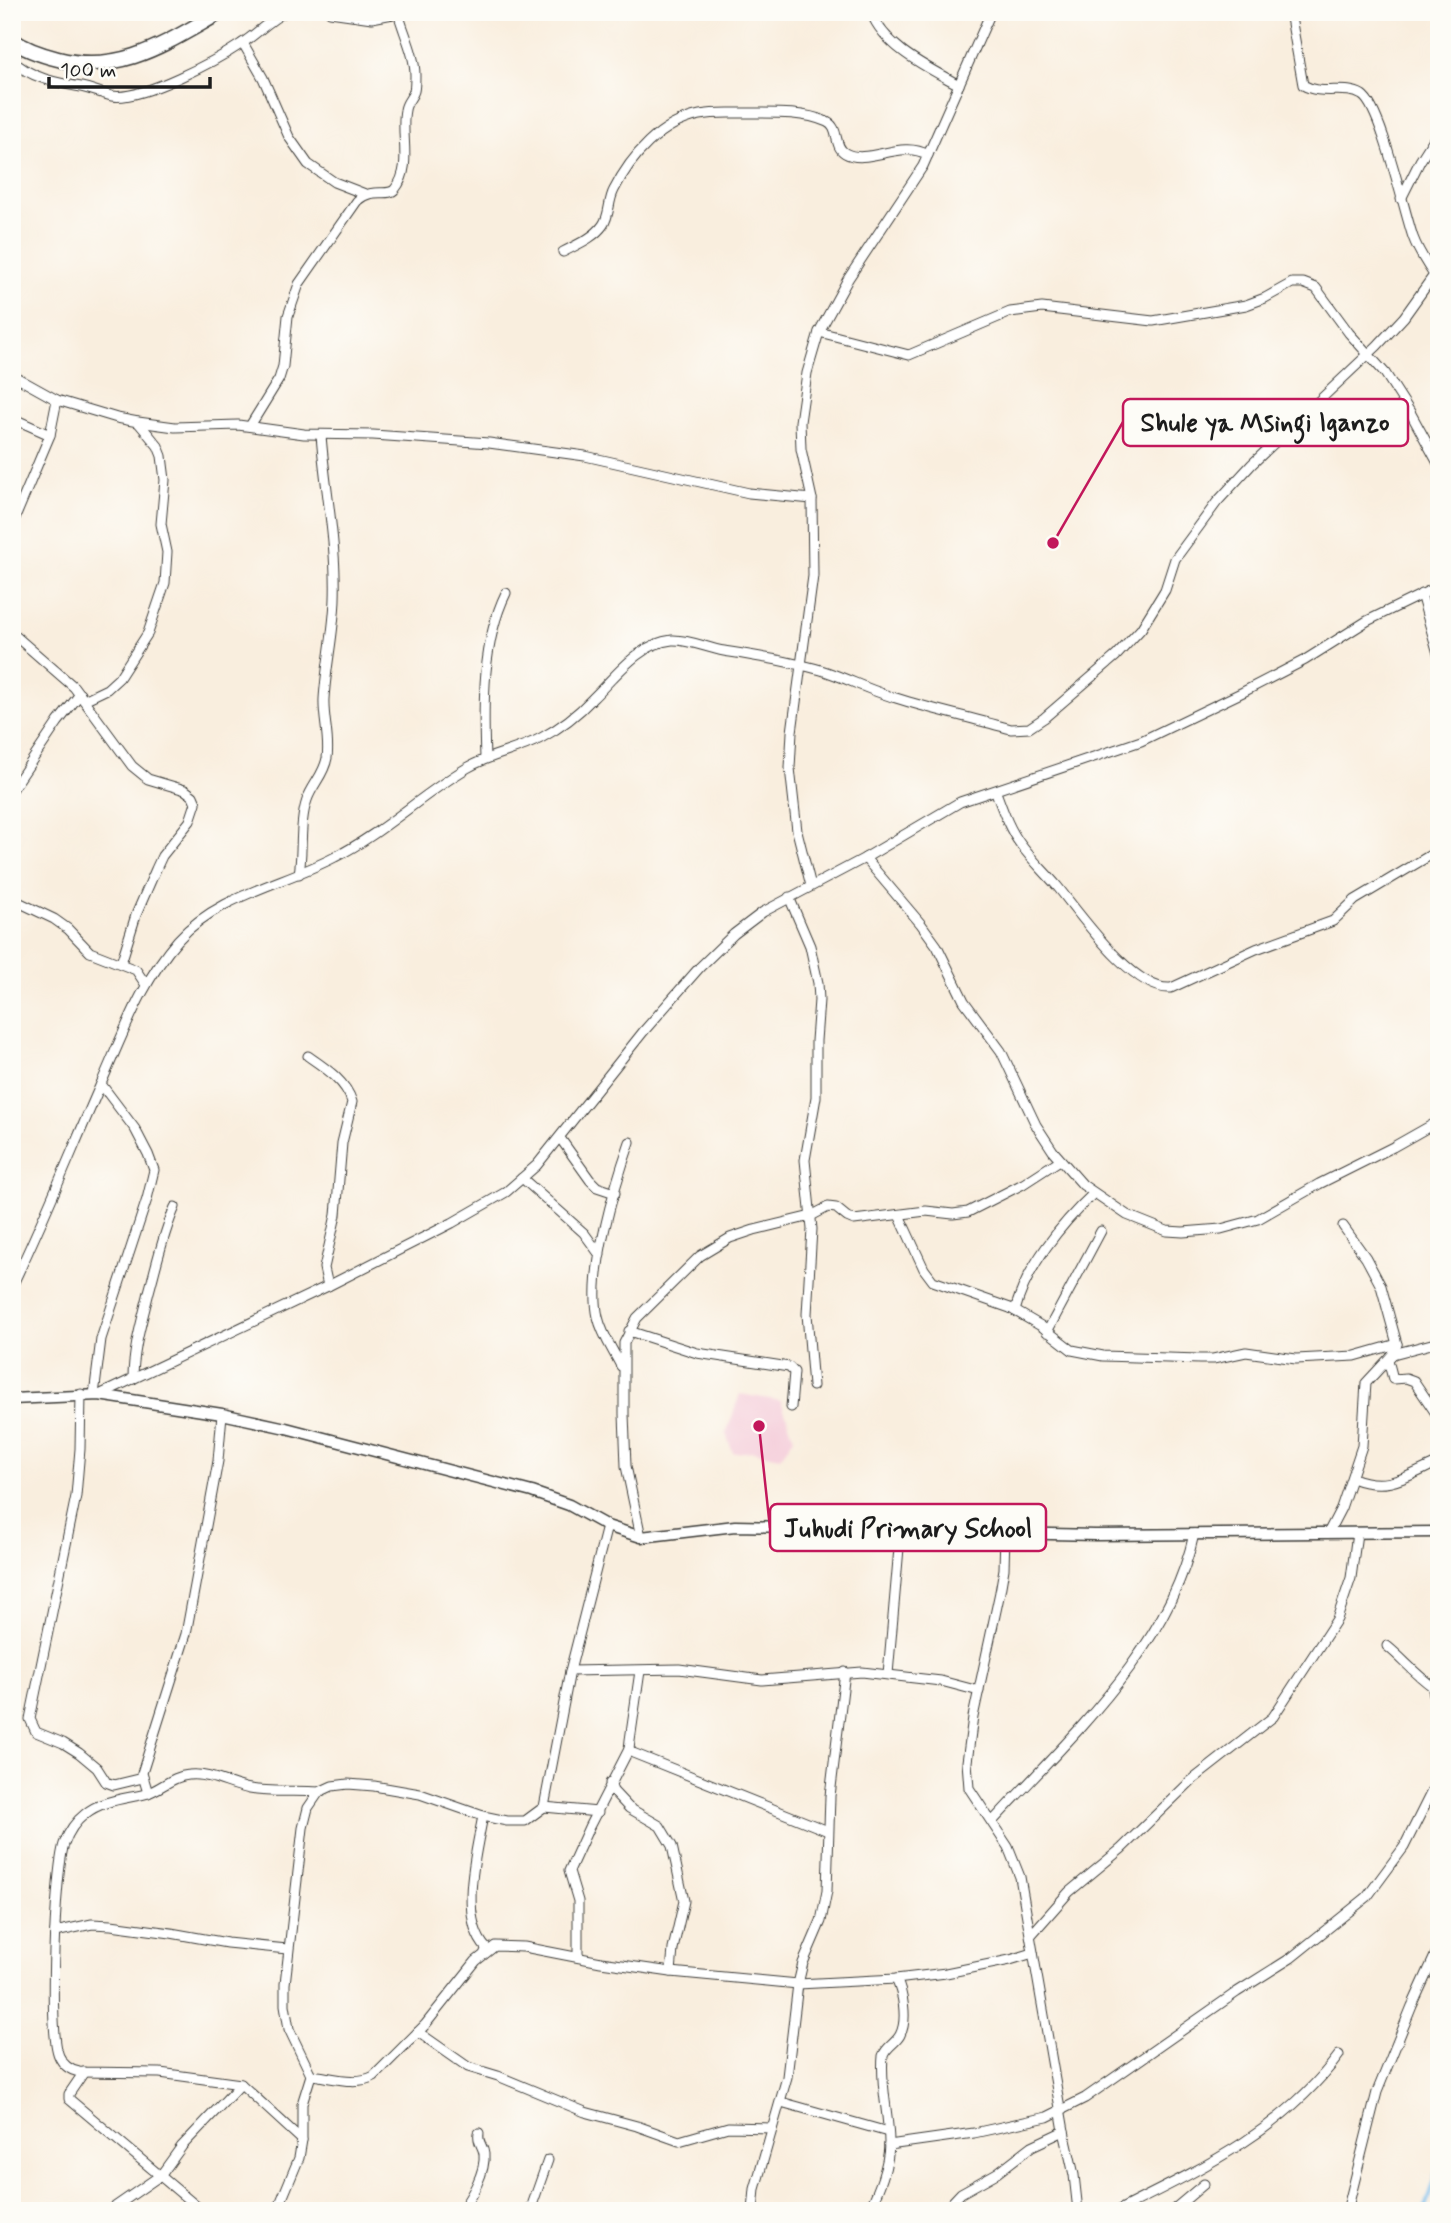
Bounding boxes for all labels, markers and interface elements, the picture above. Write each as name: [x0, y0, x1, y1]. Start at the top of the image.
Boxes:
scale bar: [49, 46, 210, 90]
text: 100 m: [60, 57, 116, 85]
callout: Shule ya Msingi Iganzo: [1123, 399, 1408, 446]
text: Shule ya Msingi Iganzo: [1141, 407, 1390, 444]
callout: Juhudi Primary School: [770, 1504, 1046, 1551]
text: Juhudi Primary School: [784, 1513, 1032, 1547]

